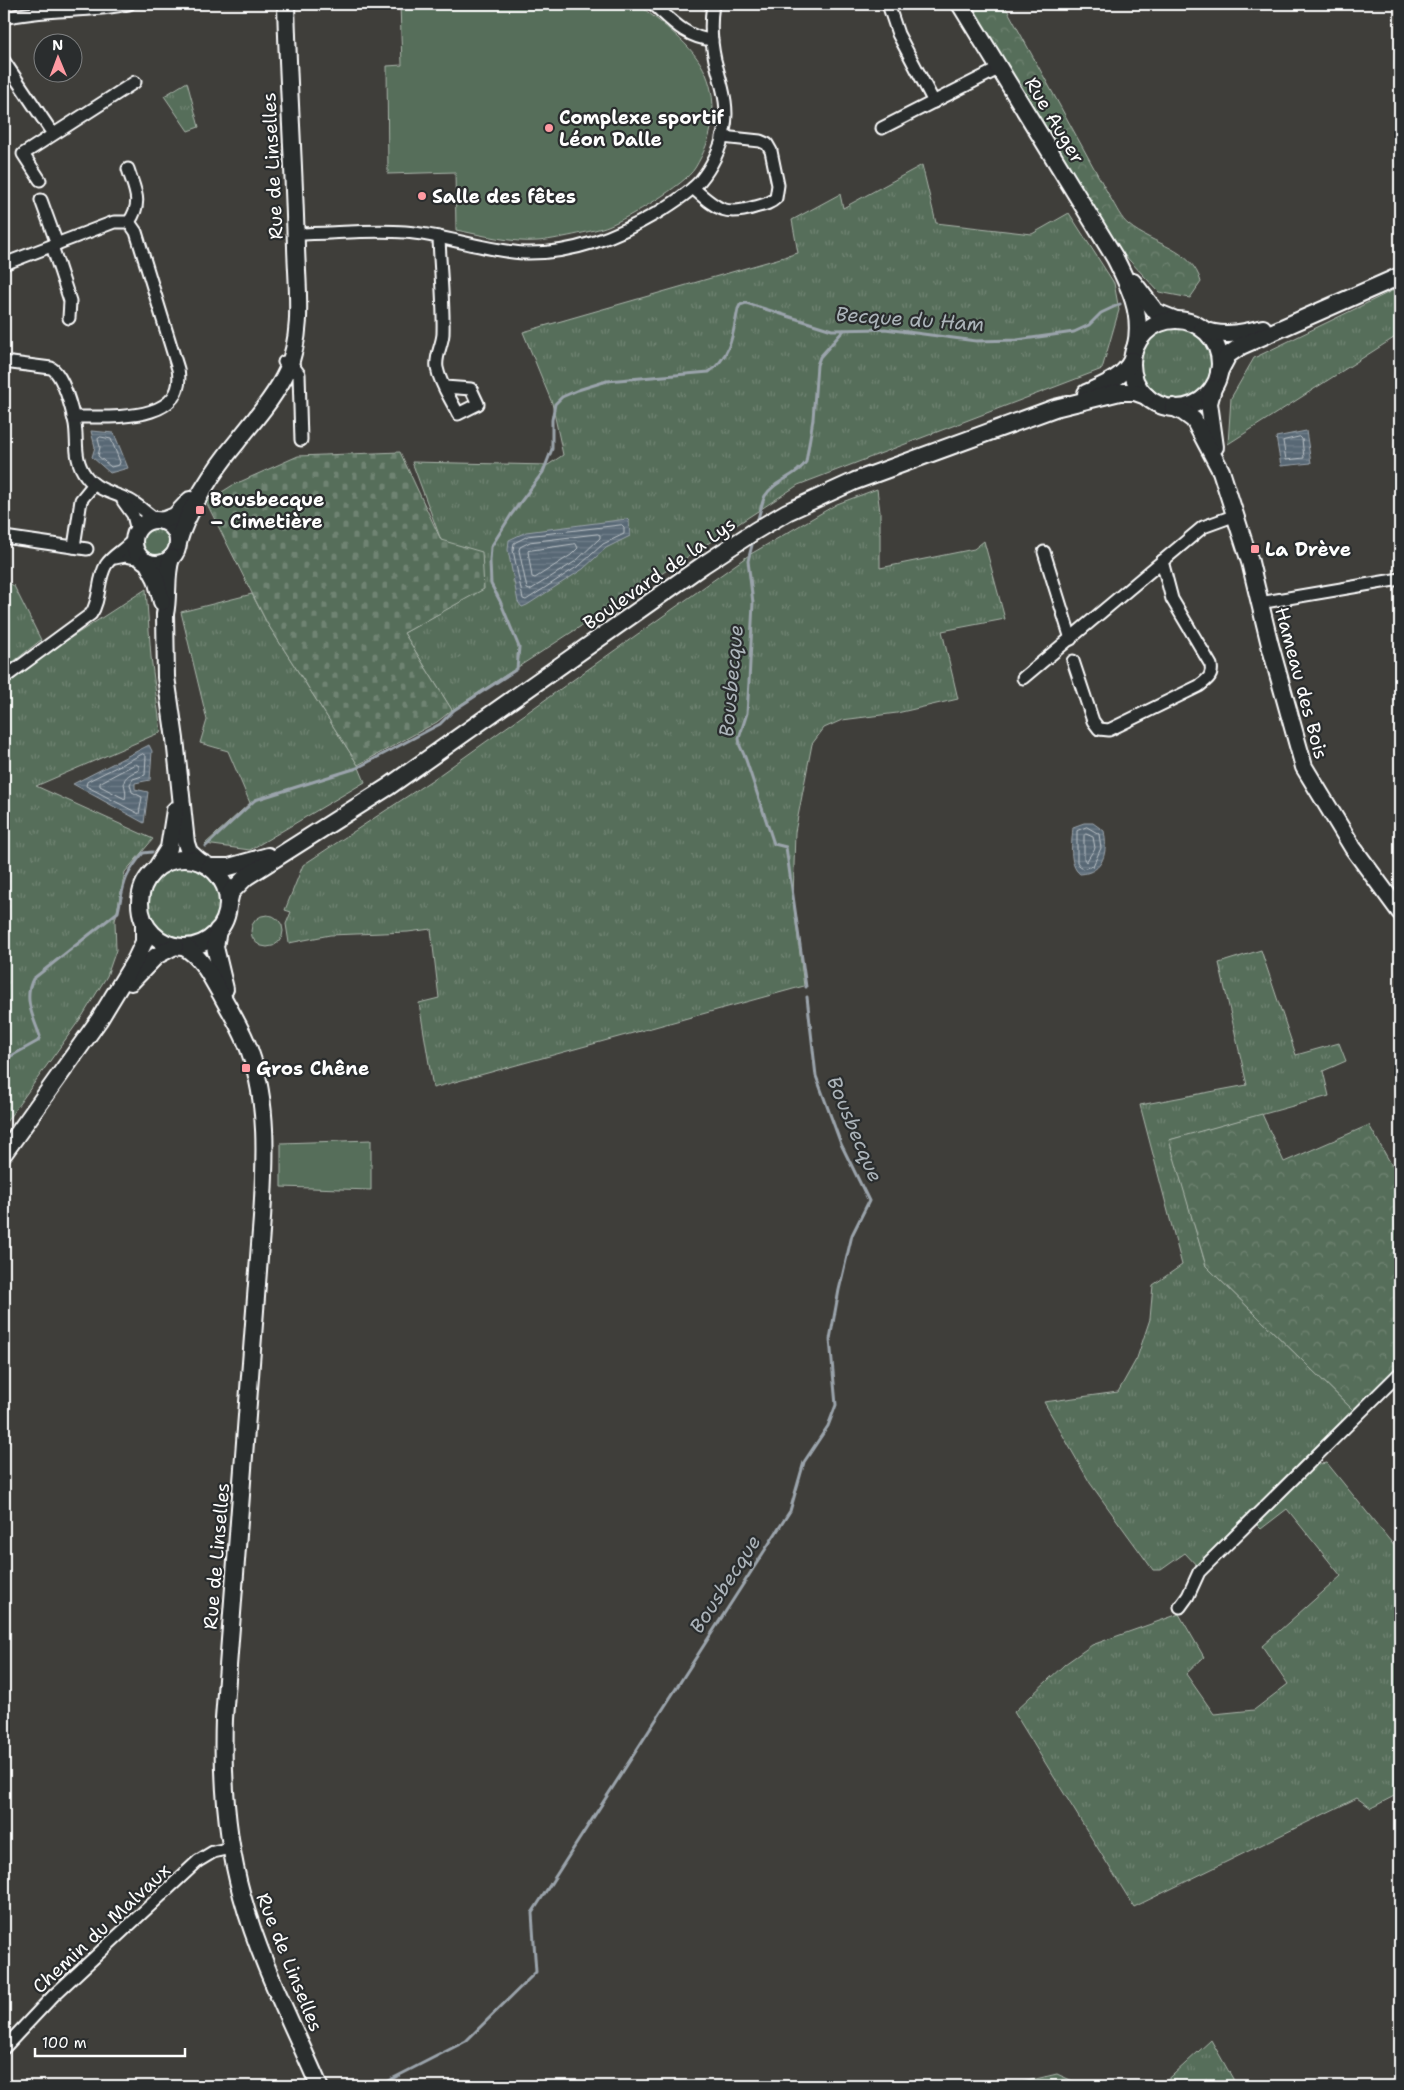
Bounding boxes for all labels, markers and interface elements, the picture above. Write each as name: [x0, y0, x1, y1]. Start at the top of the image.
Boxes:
north arrow: [32, 32, 82, 82]
text: N: [52, 36, 63, 54]
street label: Rue Auger: [1019, 73, 1090, 168]
street label: Rue de Linselles: [256, 92, 289, 240]
place label: Complexe sportif Léon Dalle: [559, 105, 725, 152]
marker: Complexe sportif Léon Dalle: [543, 122, 555, 134]
place label: Salle des fêtes: [432, 184, 576, 209]
marker: Salle des fêtes: [416, 190, 428, 202]
water label: Becque du Ham: [835, 301, 985, 337]
place label: Bousbecque – Cimetière: [210, 487, 324, 534]
marker: Bousbecque – Cimetière: [194, 504, 206, 516]
street label: Boulevard de la Lys: [578, 511, 740, 635]
place label: La Drève: [1265, 537, 1351, 562]
marker: La Drève: [1249, 543, 1261, 555]
street label: Hameau des Bois: [1269, 604, 1334, 762]
water label: Bousbecque: [713, 624, 749, 738]
place label: Gros Chêne: [256, 1056, 369, 1081]
marker: Gros Chêne: [240, 1062, 252, 1074]
water label: Bousbecque: [821, 1072, 889, 1186]
street label: Rue de Linselles: [198, 1482, 235, 1630]
water label: Bousbecque: [683, 1530, 767, 1638]
street label: Chemin du Malvaux: [27, 1858, 176, 1999]
street label: Rue de Linselles: [250, 1889, 329, 2035]
scale bar: [35, 2025, 185, 2057]
text: 100 m: [42, 2033, 87, 2053]

